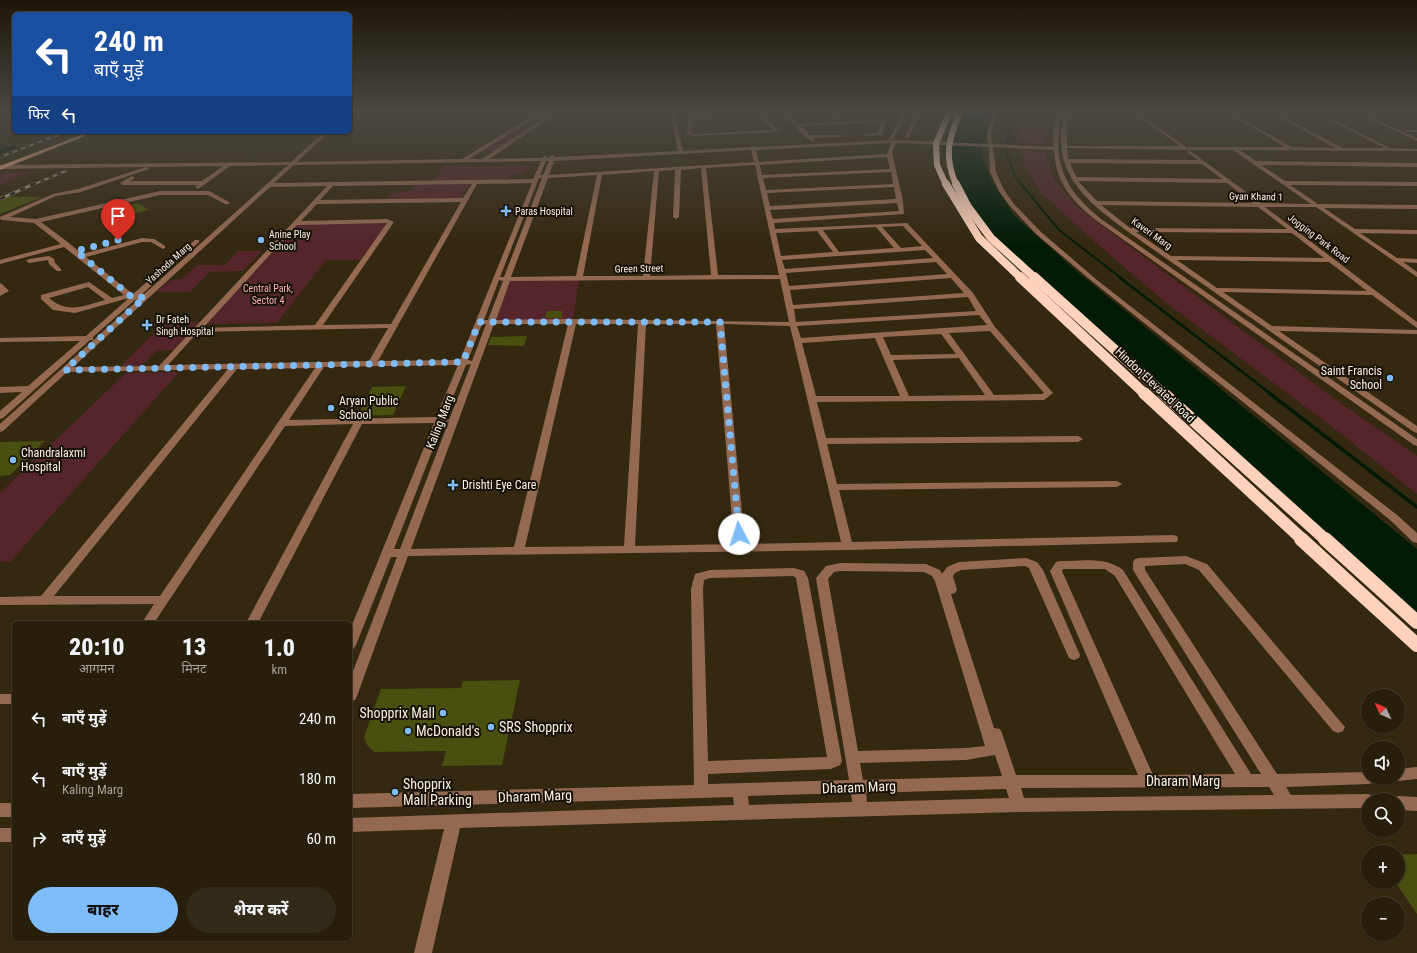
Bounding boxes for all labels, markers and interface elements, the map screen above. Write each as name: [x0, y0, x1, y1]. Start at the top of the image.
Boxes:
text: 240 m: [94, 25, 164, 58]
icon: left: [28, 28, 80, 80]
text: बाएँ मुड़ें: [94, 59, 143, 80]
icon: left: [58, 104, 80, 126]
text: फिर: [28, 105, 50, 123]
street label: Gyan Khand 1: [1229, 191, 1283, 202]
pin: [101, 199, 135, 240]
icon: arrive: [107, 205, 129, 227]
marker: Paras Hospital: [500, 205, 512, 217]
place label: Paras Hospital: [515, 206, 573, 217]
street label: Jogging Park Road: [1286, 212, 1352, 265]
street label: Kaveri Marg: [1129, 215, 1174, 251]
place label: Anine Play School: [269, 229, 310, 252]
marker: Anine Play School: [256, 235, 266, 245]
street label: Yashoda Marg: [144, 240, 193, 286]
street label: Green Street: [615, 263, 664, 274]
park label: Central Park, Sector 4: [243, 283, 293, 306]
place label: Dr Fateh Singh Hospital: [156, 314, 213, 337]
marker: Dr Fateh Singh Hospital: [141, 319, 153, 331]
street label: Hindon Elevated Road: [1112, 345, 1198, 425]
place label: Saint Francis School: [1321, 364, 1382, 392]
marker: Saint Francis School: [1385, 373, 1395, 383]
street label: Kaling Marg: [423, 393, 457, 451]
place label: Aryan Public School: [339, 394, 399, 422]
marker: Aryan Public School: [326, 403, 336, 413]
place label: Chandralaxmi Hospital: [21, 446, 86, 474]
marker: Chandralaxmi Hospital: [8, 455, 18, 465]
place label: Drishti Eye Care: [462, 478, 537, 492]
marker: Drishti Eye Care: [447, 479, 459, 491]
position arrow: [718, 513, 760, 555]
text: 20:10: [69, 633, 125, 661]
text: 13: [182, 633, 206, 661]
text: 1.0: [263, 634, 295, 662]
text: आगमन: [79, 661, 115, 676]
text: मिनट: [182, 661, 206, 676]
text: km: [271, 662, 287, 677]
north arrow: [1361, 689, 1405, 733]
map controls: [1361, 689, 1405, 941]
place label: Shopprix Mall: [360, 705, 435, 721]
icon: left: [28, 708, 50, 730]
marker: Shopprix Mall: [438, 708, 448, 718]
text: बाएँ मुड़ें: [62, 709, 107, 727]
text: 240 m: [299, 710, 336, 728]
place label: SRS Shopprix: [499, 719, 573, 735]
marker: SRS Shopprix: [486, 722, 496, 732]
place label: McDonald's: [416, 723, 480, 739]
marker: McDonald's: [403, 726, 413, 736]
button: sound: [1361, 741, 1405, 785]
text: बाएँ मुड़ें: [62, 762, 107, 780]
icon: left: [28, 768, 50, 790]
text: 180 m: [299, 770, 336, 788]
street label: Dharam Marg: [1146, 773, 1220, 789]
place label: Shopprix Mall Parking: [403, 776, 472, 808]
street label: Dharam Marg: [822, 778, 896, 796]
text: Kaling Marg: [62, 782, 123, 797]
marker: Shopprix Mall Parking: [390, 787, 400, 797]
street label: Dharam Marg: [498, 787, 572, 805]
button: search: [1361, 793, 1405, 837]
icon: right: [28, 828, 50, 850]
text: दाएँ मुड़ें: [62, 829, 106, 847]
text: 60 m: [306, 830, 336, 848]
button: +: [1361, 845, 1405, 889]
button: बाहर: [28, 887, 178, 933]
button: शेयर करें: [186, 887, 336, 933]
button: −: [1361, 897, 1405, 941]

